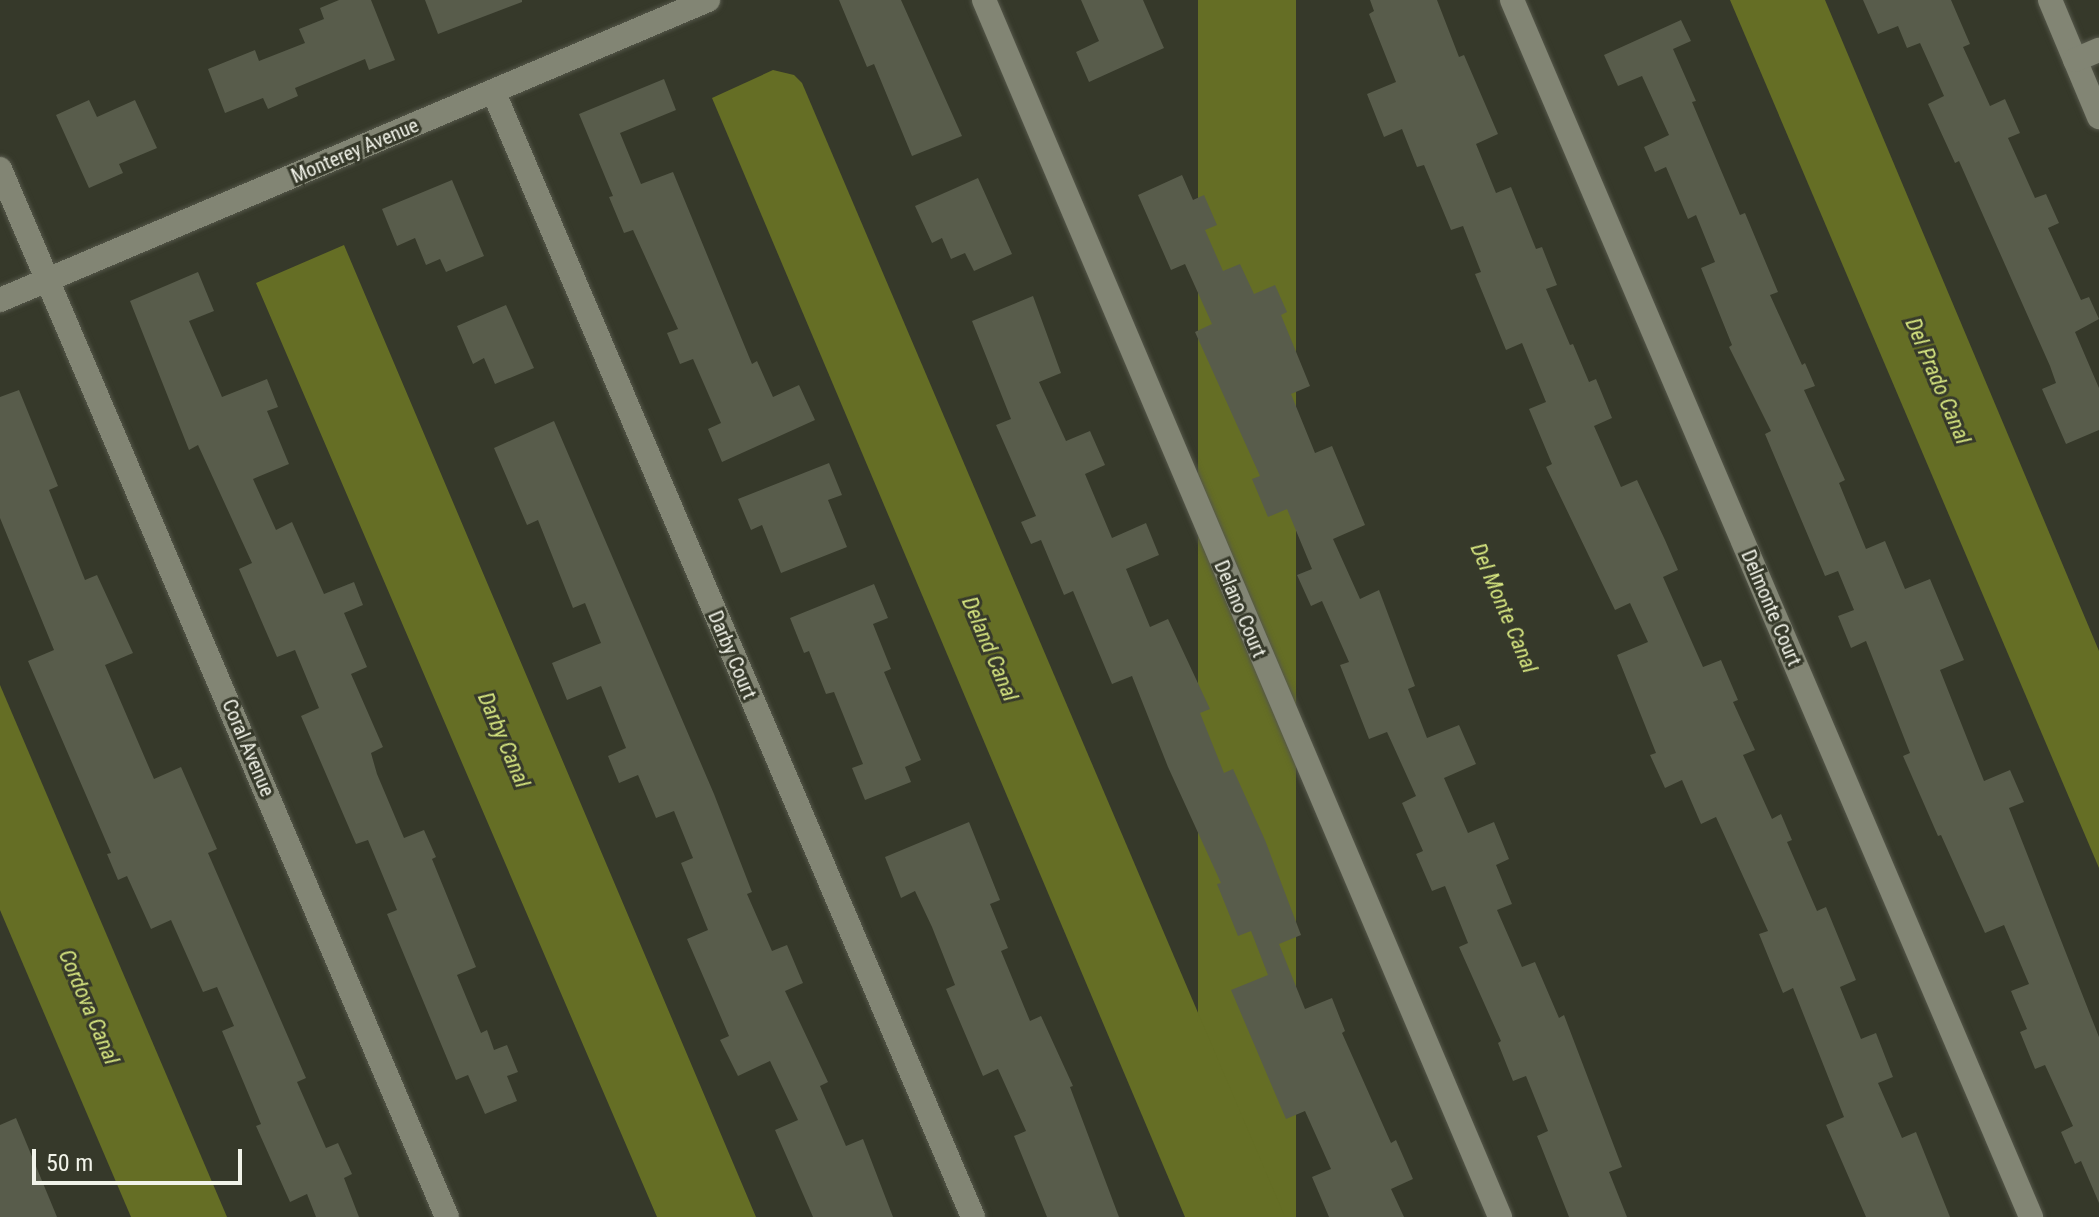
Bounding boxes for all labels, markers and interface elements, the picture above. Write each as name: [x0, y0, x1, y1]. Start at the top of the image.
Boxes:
street label: Monterey Avenue: [288, 113, 422, 189]
water label: Del Prado Canal: [1900, 314, 1976, 448]
water label: Del Monte Canal: [1465, 539, 1543, 677]
street label: Delmonte Court: [1736, 546, 1806, 670]
street label: Delano Court: [1209, 557, 1271, 661]
water label: Deland Canal: [956, 593, 1024, 705]
street label: Darby Court: [703, 607, 761, 703]
water label: Darby Canal: [472, 688, 536, 792]
street label: Coral Avenue: [217, 696, 279, 800]
water label: Cordova Canal: [53, 946, 125, 1068]
scale bar: [36, 1133, 246, 1183]
text: 50 m: [46, 1149, 93, 1177]

